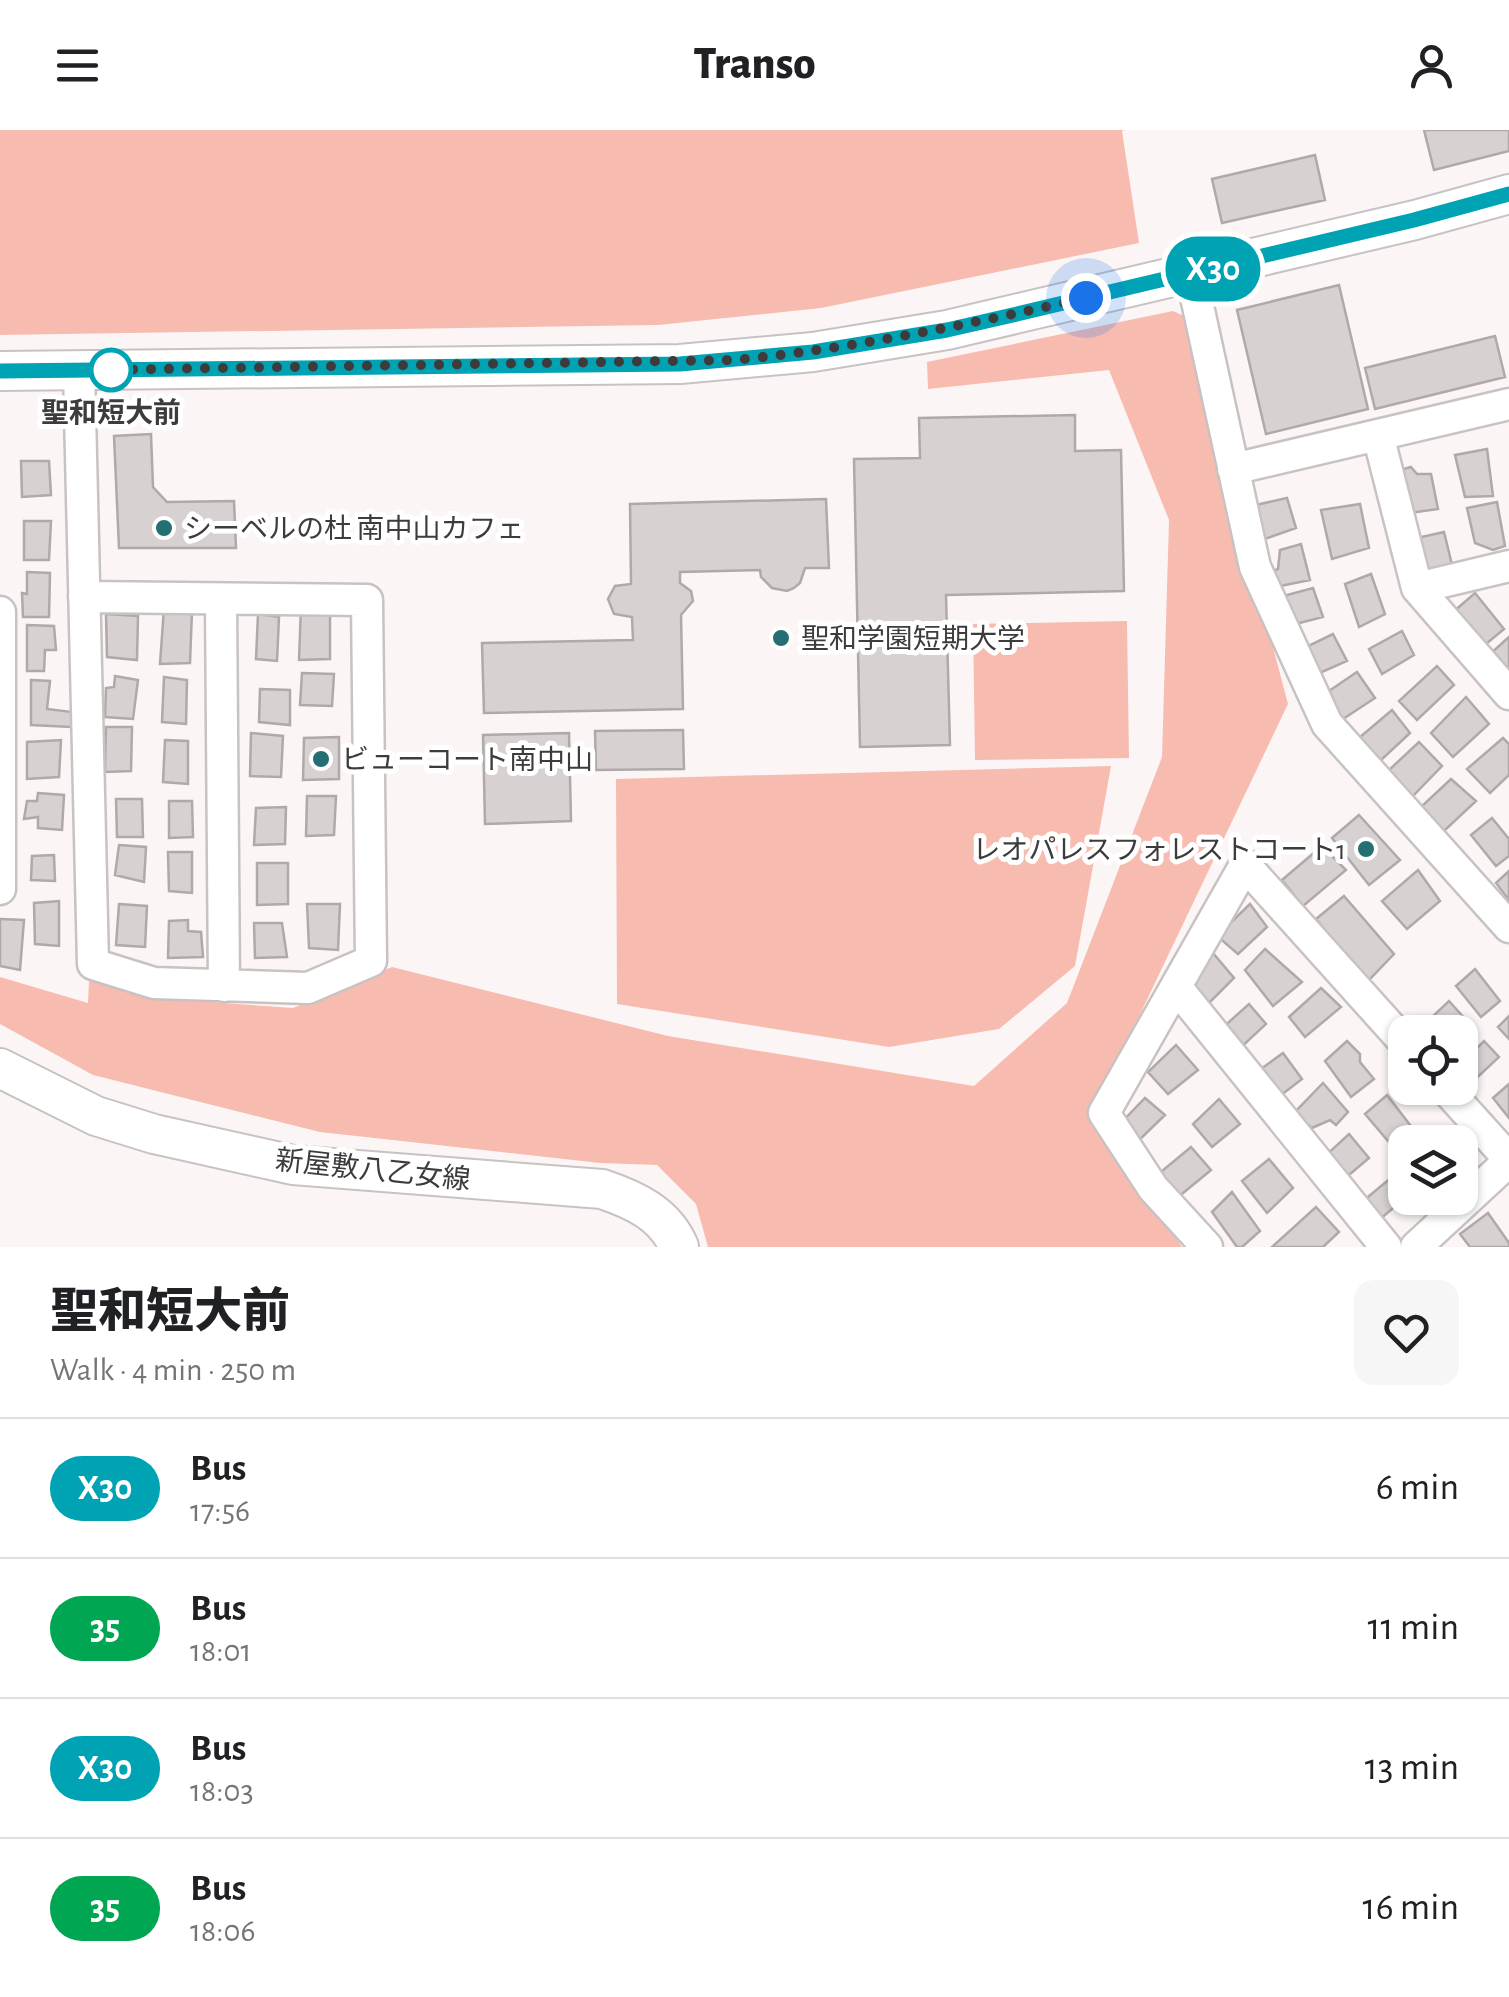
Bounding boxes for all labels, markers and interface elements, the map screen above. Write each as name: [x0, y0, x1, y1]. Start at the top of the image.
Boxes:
icon: menu: [50, 38, 105, 93]
icon: person: [1404, 38, 1459, 93]
text: Transo: [693, 42, 816, 87]
line badge: X30: [1156, 236, 1270, 302]
text: X30: [1185, 252, 1241, 287]
your location: [1061, 273, 1111, 323]
marker: 聖和短大前: [90, 349, 132, 391]
place label: 聖和短大前: [41, 397, 181, 428]
place label: シーベルの杜 南中山カフェ: [184, 514, 525, 544]
marker: シーベルの杜 南中山カフェ: [153, 517, 175, 539]
place label: 聖和学園短期大学: [801, 624, 1025, 654]
marker: 聖和学園短期大学: [770, 627, 792, 649]
place label: ビューコート南中山: [341, 745, 593, 775]
marker: ビューコート南中山: [310, 748, 332, 770]
place label: レオパレスフォレストコート1: [972, 836, 1346, 865]
marker: レオパレスフォレストコート1: [1355, 838, 1377, 860]
map controls: [1388, 1015, 1478, 1215]
button: locate: [1388, 1015, 1478, 1105]
button: layers: [1388, 1125, 1478, 1215]
street label: 新屋敷八乙女線: [274, 1145, 472, 1195]
button: heart: [1354, 1280, 1459, 1385]
text: 聖和短大前: [50, 1289, 290, 1337]
text: Walk · 4 min · 250 m: [50, 1354, 296, 1386]
text: Bus: [190, 1450, 246, 1488]
text: 6 min: [1376, 1469, 1459, 1507]
text: X30: [77, 1471, 133, 1506]
text: 17:56: [190, 1495, 250, 1527]
text: Bus: [190, 1590, 246, 1628]
text: 11 min: [1367, 1609, 1459, 1647]
text: 35: [90, 1611, 120, 1646]
text: 18:01: [190, 1635, 251, 1667]
text: Bus: [190, 1730, 246, 1768]
text: 13 min: [1365, 1749, 1459, 1787]
text: X30: [77, 1751, 133, 1786]
text: 18:03: [190, 1775, 254, 1807]
text: Bus: [190, 1870, 246, 1908]
text: 16 min: [1363, 1889, 1459, 1927]
text: 35: [90, 1891, 120, 1926]
text: 18:06: [190, 1915, 255, 1947]

